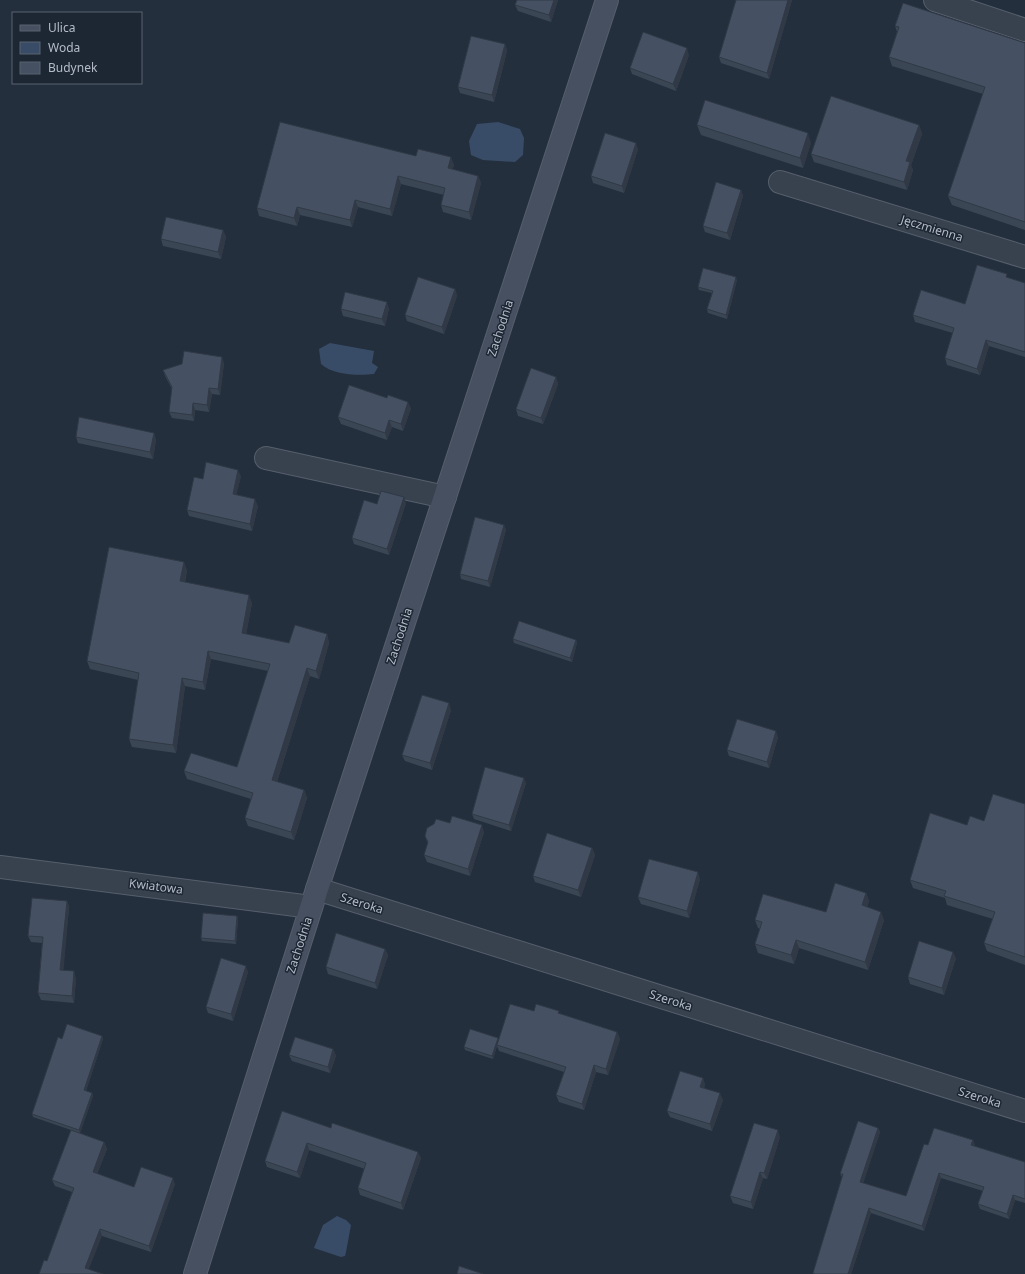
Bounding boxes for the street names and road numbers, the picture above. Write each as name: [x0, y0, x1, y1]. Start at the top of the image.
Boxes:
street label: Jęczmienna: [898, 210, 965, 245]
street label: Zachodnia: [483, 297, 517, 359]
street label: Zachodnia: [382, 605, 416, 667]
street label: Kwiatowa: [128, 874, 184, 898]
street label: Szeroka: [338, 888, 386, 918]
street label: Zachodnia: [282, 914, 316, 976]
street label: Szeroka: [647, 985, 695, 1015]
street label: Szeroka: [956, 1082, 1004, 1112]

